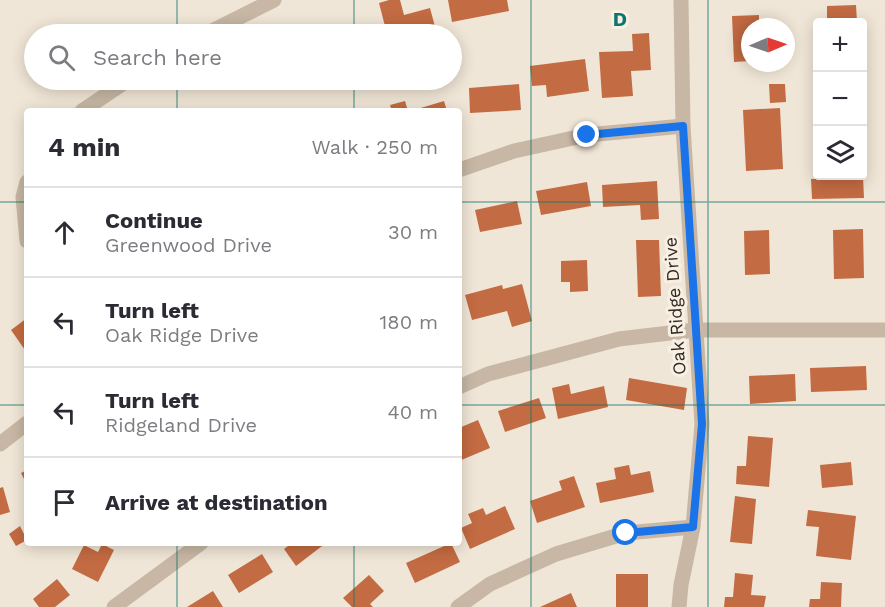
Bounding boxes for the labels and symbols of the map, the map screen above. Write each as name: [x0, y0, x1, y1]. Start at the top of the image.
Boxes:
text: D: [613, 7, 627, 31]
north arrow: [741, 18, 795, 72]
route end: [573, 121, 599, 147]
street label: Oak Ridge Drive: [659, 236, 690, 376]
route start: [612, 519, 638, 545]

